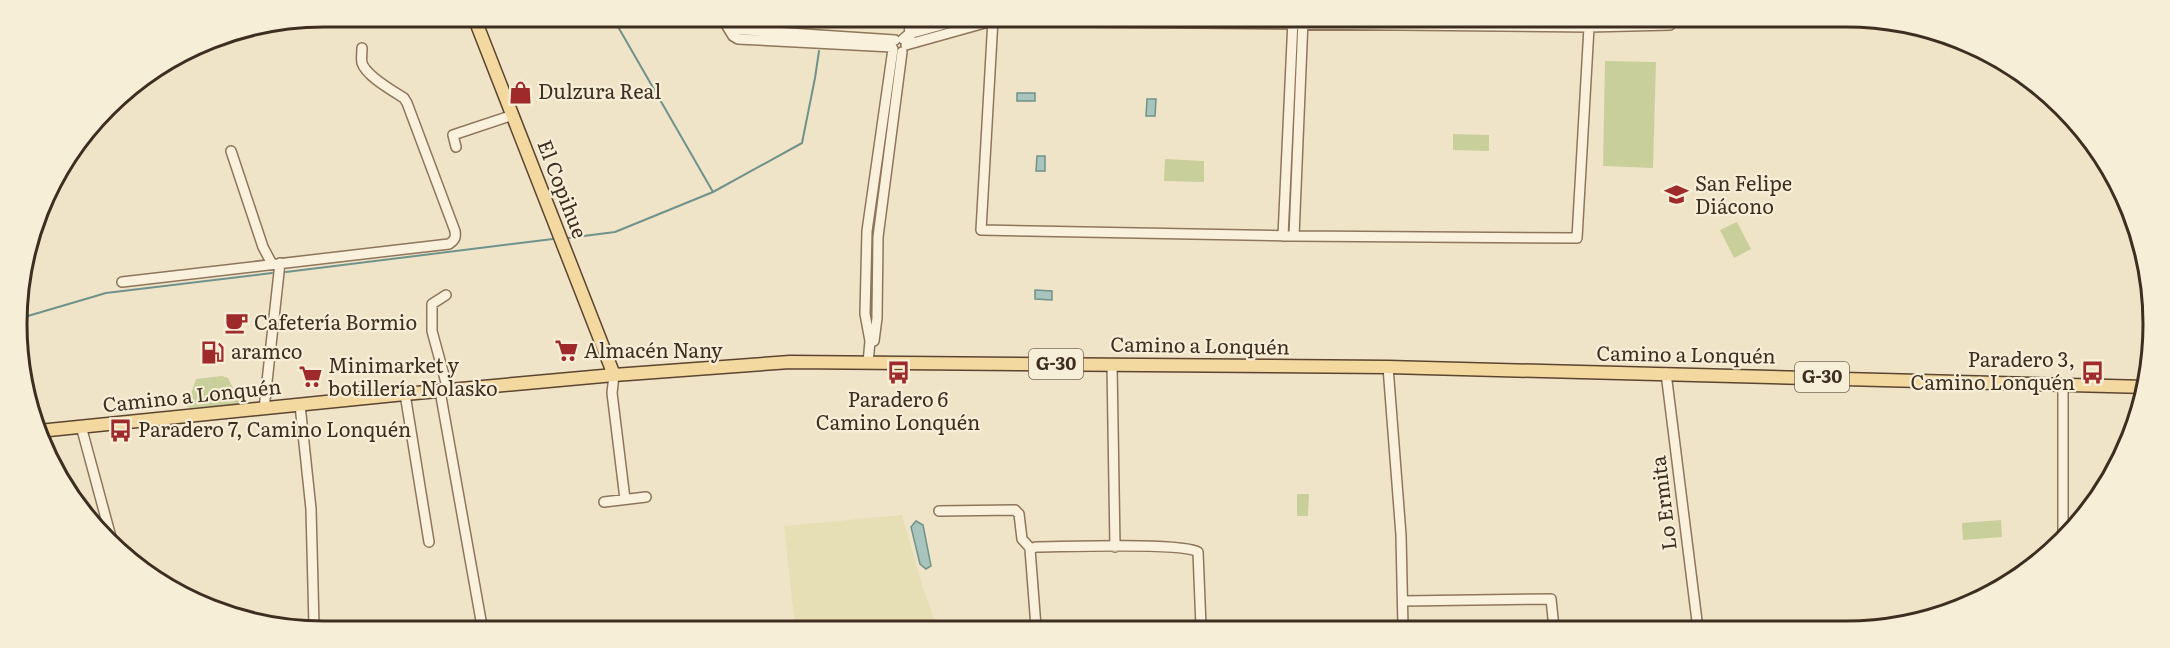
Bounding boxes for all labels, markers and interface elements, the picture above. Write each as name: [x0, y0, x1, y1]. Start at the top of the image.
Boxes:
place label: Dulzura Real: [538, 75, 661, 105]
shop icon: Dulzura Real: [507, 79, 533, 105]
street label: El Copihue: [531, 135, 596, 242]
place label: San Felipe Diácono: [1695, 167, 1792, 220]
school or university icon: San Felipe Diácono: [1664, 182, 1690, 208]
place label: Cafetería Bormio: [254, 306, 417, 336]
cafe icon: Cafetería Bormio: [223, 310, 249, 336]
street label: Camino a Lonquén: [1110, 327, 1290, 361]
place label: Almacén Nany: [584, 334, 723, 364]
place label: aramco: [231, 335, 303, 365]
street label: Camino a Lonquén: [1596, 336, 1776, 370]
supermarket icon: Almacén Nany: [553, 338, 579, 364]
fuel station icon: aramco: [200, 339, 226, 365]
place label: Paradero 3, Camino Lonquén: [1910, 343, 2075, 396]
place label: Minimarket y botillería Nolasko: [328, 349, 498, 402]
road number: G-30: [1029, 349, 1083, 379]
bus stop icon: Paradero 6 Camino Lonquén: [885, 359, 911, 385]
bus stop icon: Paradero 3, Camino Lonquén: [2080, 359, 2106, 385]
road number: G-30: [1795, 362, 1849, 392]
supermarket icon: Minimarket y botillería Nolasko: [297, 364, 323, 390]
street label: Camino a Lonquén: [101, 370, 283, 418]
place label: Paradero 6 Camino Lonquén: [816, 383, 980, 436]
place label: Paradero 7, Camino Lonquén: [138, 413, 411, 443]
bus stop icon: Paradero 7, Camino Lonquén: [107, 417, 133, 443]
street label: Lo Ermita: [1641, 454, 1683, 552]

